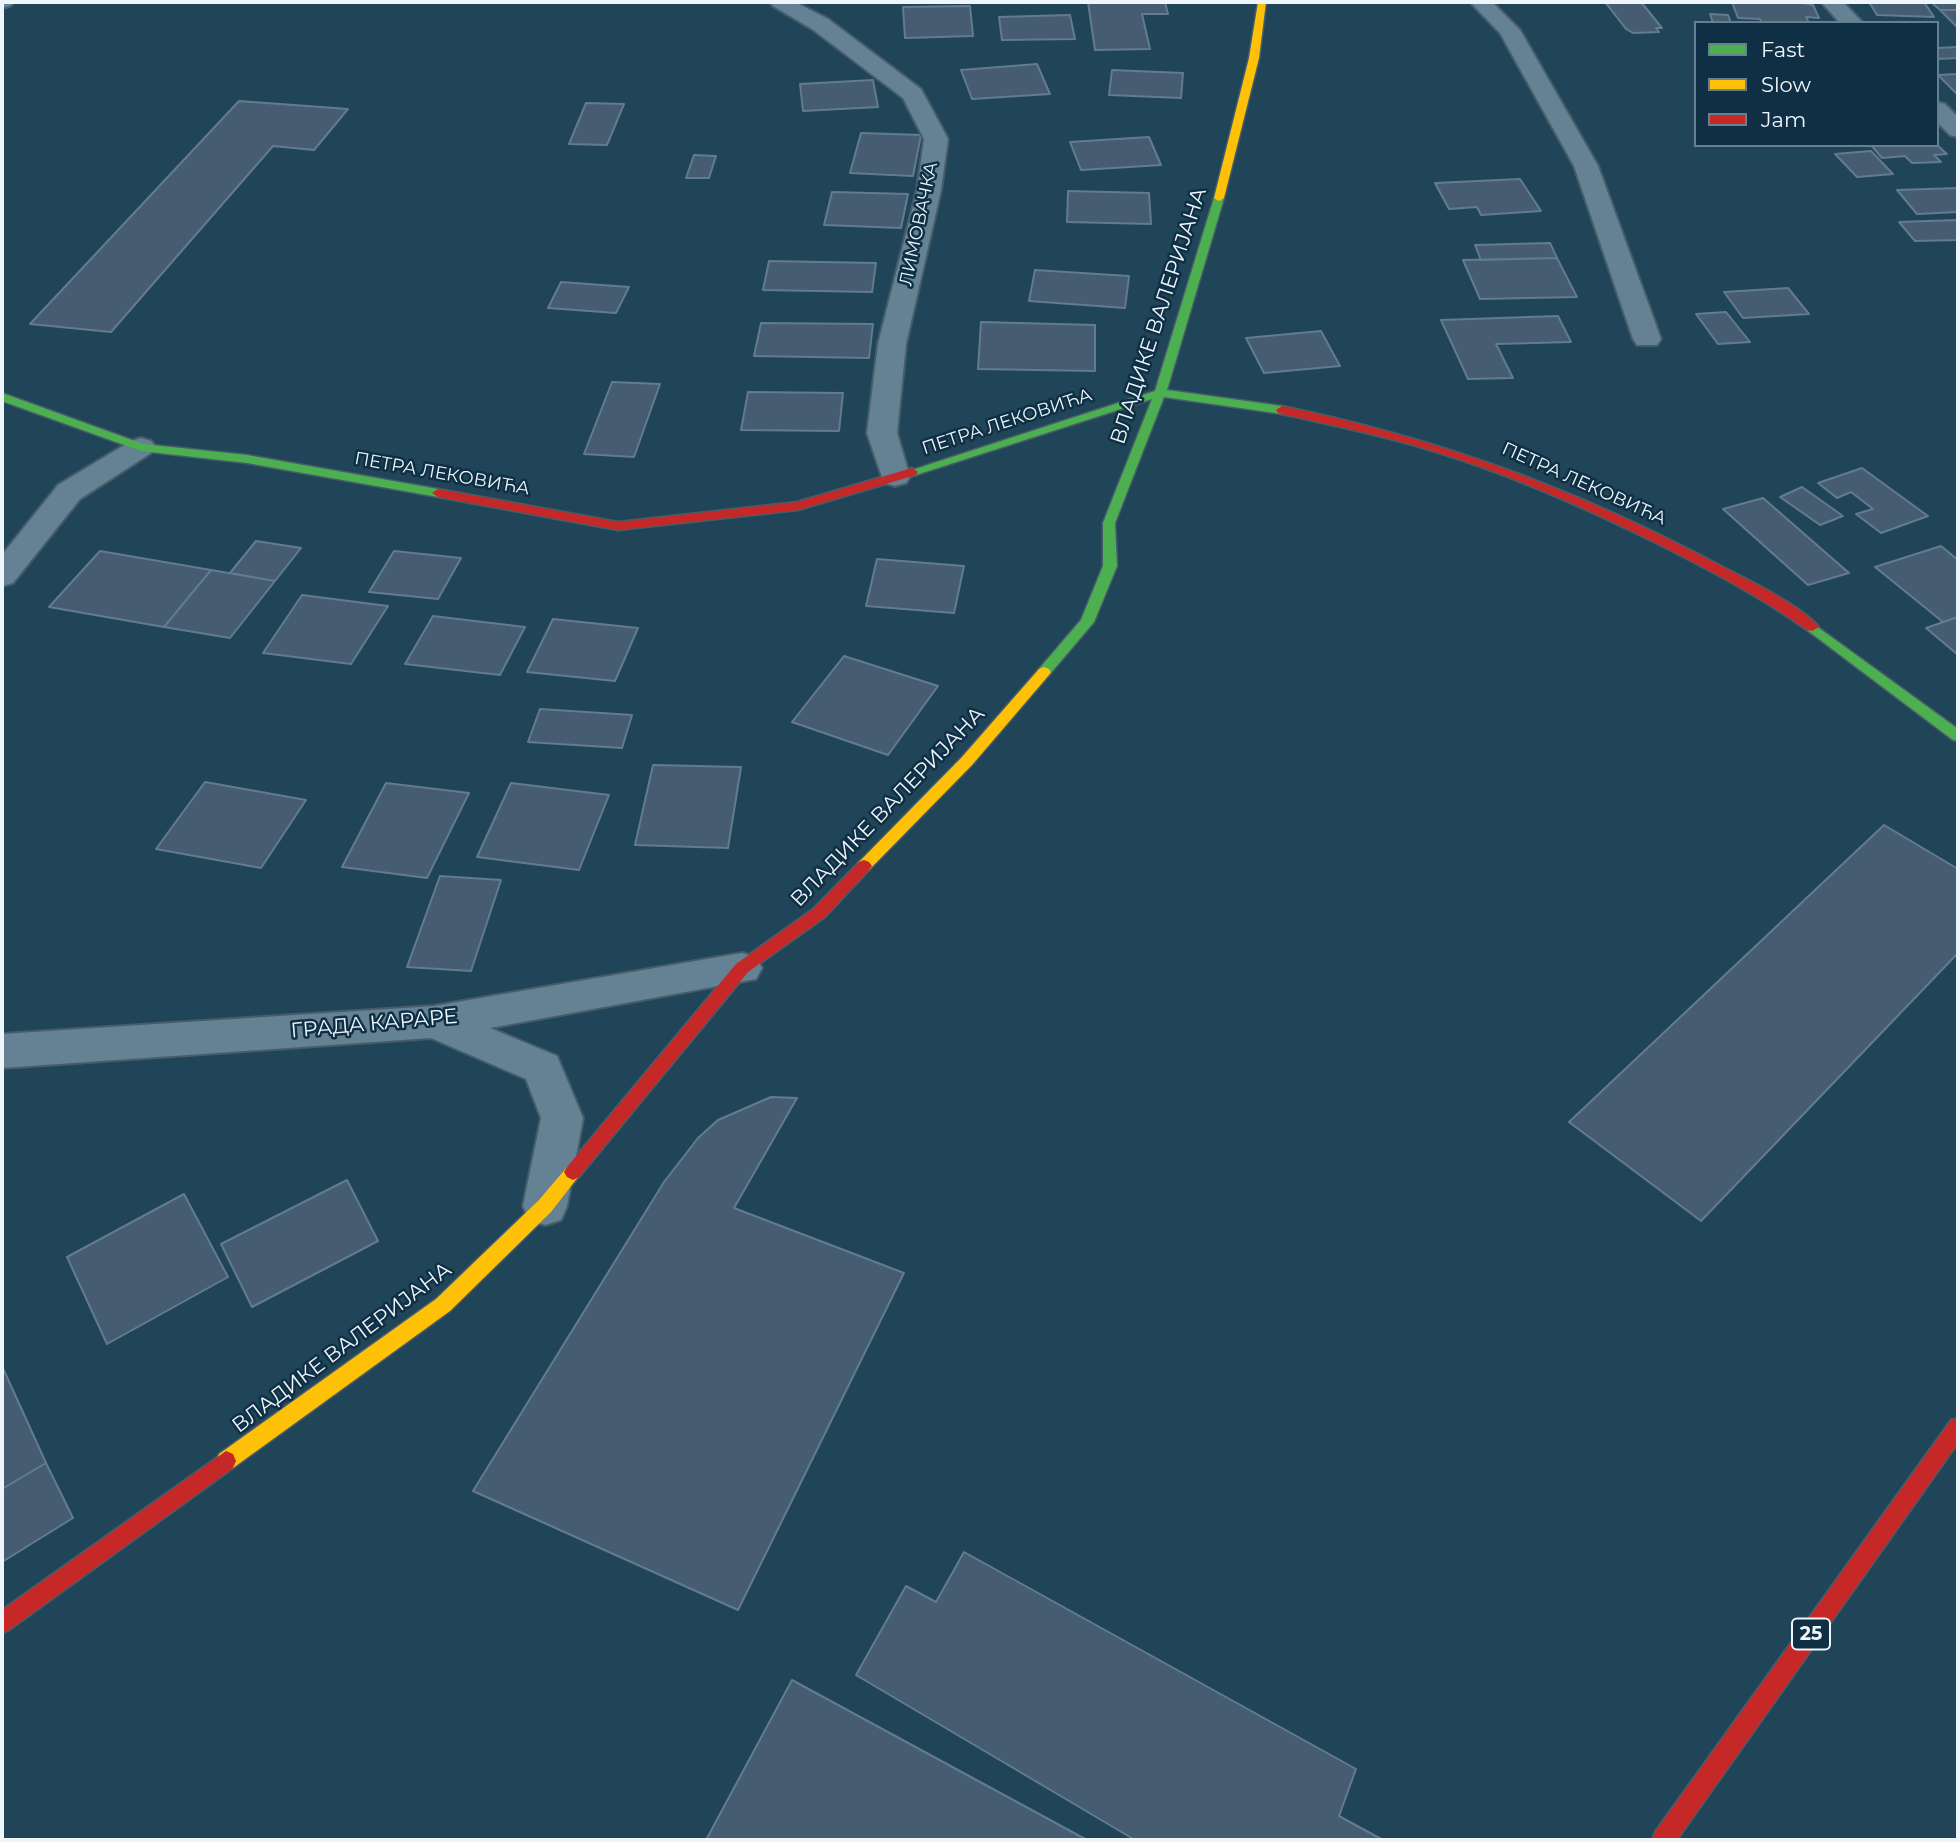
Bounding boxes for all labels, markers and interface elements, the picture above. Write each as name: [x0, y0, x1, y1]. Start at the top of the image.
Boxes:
legend: [1694, 21, 1939, 147]
text: Fast: [1761, 37, 1805, 62]
text: Slow: [1761, 72, 1811, 97]
text: Jam: [1761, 107, 1806, 132]
street label: ЛИМОВАЧКА: [895, 160, 943, 288]
street label: ВЛАДИКЕ ВАЛЕРИЈАНА: [1106, 185, 1212, 447]
street label: ПЕТРА ЛЕКОВИЋА: [919, 384, 1095, 460]
street label: ПЕТРА ЛЕКОВИЋА: [1499, 438, 1669, 530]
street label: ПЕТРА ЛЕКОВИЋА: [353, 448, 531, 500]
street label: ВЛАДИКЕ ВАЛЕРИЈАНА: [786, 702, 990, 912]
street label: ГРАДА КАРАРЕ: [290, 1004, 458, 1044]
street label: ВЛАДИКЕ ВАЛЕРИЈАНА: [227, 1257, 457, 1439]
road number: 25: [1792, 1618, 1830, 1650]

